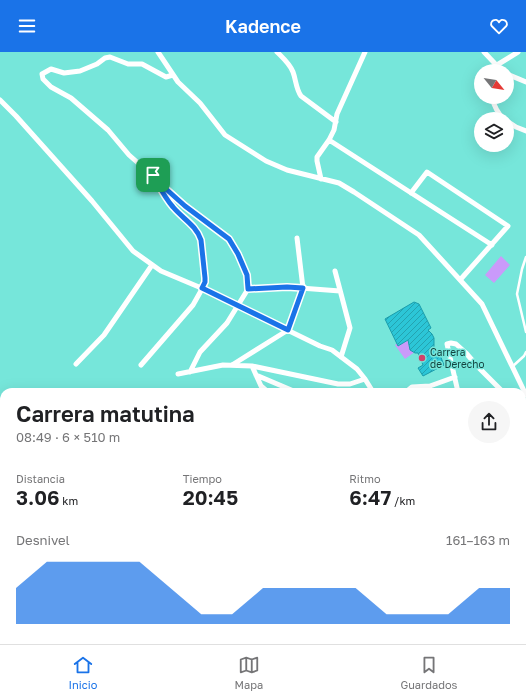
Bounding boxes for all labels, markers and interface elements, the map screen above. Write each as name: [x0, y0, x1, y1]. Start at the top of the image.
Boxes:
icon: menu: [16, 15, 38, 37]
text: Kadence: [225, 15, 301, 37]
icon: heart: [488, 15, 510, 37]
north arrow: [474, 64, 514, 104]
map controls: [474, 64, 514, 152]
button: layers: [474, 112, 514, 152]
pin: [136, 158, 170, 192]
icon: arrive: [142, 164, 164, 186]
place label: Carrera de Derecho: [430, 346, 484, 370]
marker: Carrera de Derecho: [417, 353, 427, 363]
text: Carrera matutina: [16, 400, 195, 427]
button: share: [468, 401, 510, 443]
text: 08:49 · 6 × 510 m: [16, 429, 120, 445]
text: Distancia: [16, 472, 65, 485]
text: Tiempo: [183, 472, 222, 485]
text: Ritmo: [349, 472, 381, 485]
text: 3.06: [16, 485, 60, 509]
text: 20:45: [183, 485, 238, 509]
text: 6:47: [349, 485, 391, 509]
text: km: [60, 494, 78, 507]
text: /km: [391, 494, 415, 507]
text: Desnivel: [16, 532, 70, 548]
text: 161–163 m: [446, 532, 510, 548]
tab: Inicio: [69, 654, 97, 691]
tab: Mapa: [235, 654, 263, 691]
tab: Guardados: [400, 654, 457, 691]

